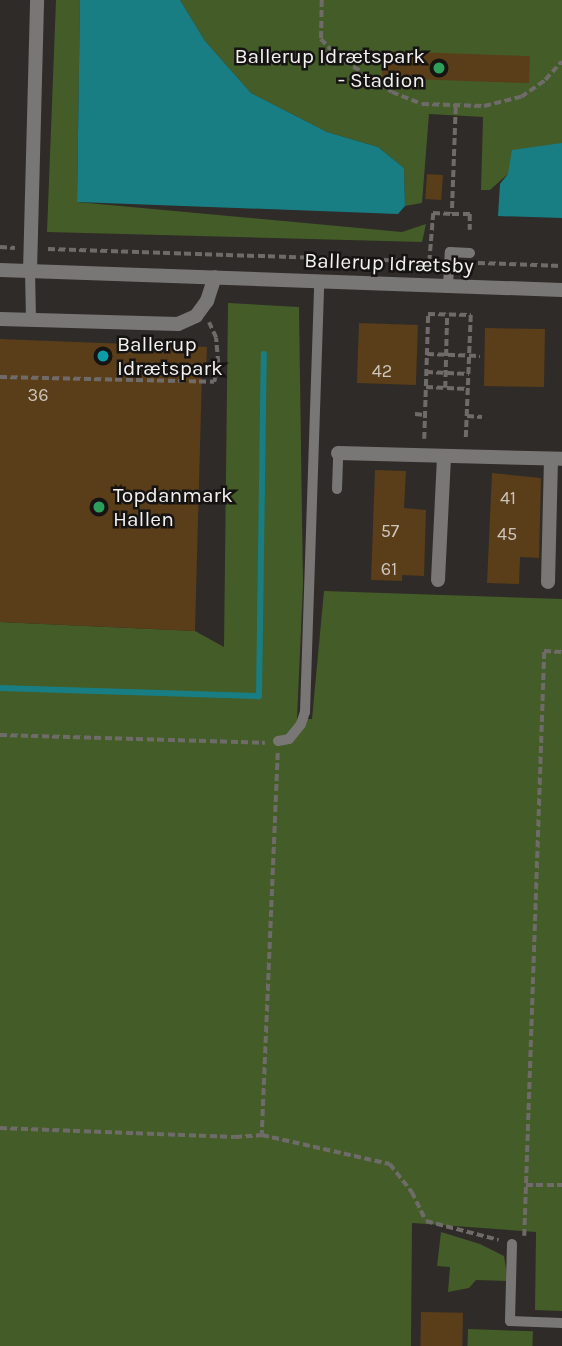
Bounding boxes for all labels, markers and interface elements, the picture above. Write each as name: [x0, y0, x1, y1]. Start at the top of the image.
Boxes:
place label: Ballerup Idrætspark - Stadion: [234, 43, 425, 93]
marker: Ballerup Idrætspark - Stadion: [431, 60, 447, 76]
street label: Ballerup Idrætsby: [304, 247, 474, 279]
place label: Ballerup Idrætspark: [117, 331, 223, 381]
marker: Ballerup Idrætspark: [95, 348, 111, 364]
house number: 42: [372, 360, 392, 382]
house number: 36: [28, 384, 48, 406]
place label: Topdanmark Hallen: [113, 482, 233, 532]
house number: 41: [500, 487, 516, 509]
marker: Topdanmark Hallen: [91, 499, 107, 515]
house number: 57: [381, 520, 399, 542]
house number: 45: [497, 523, 517, 545]
house number: 61: [381, 558, 397, 580]

